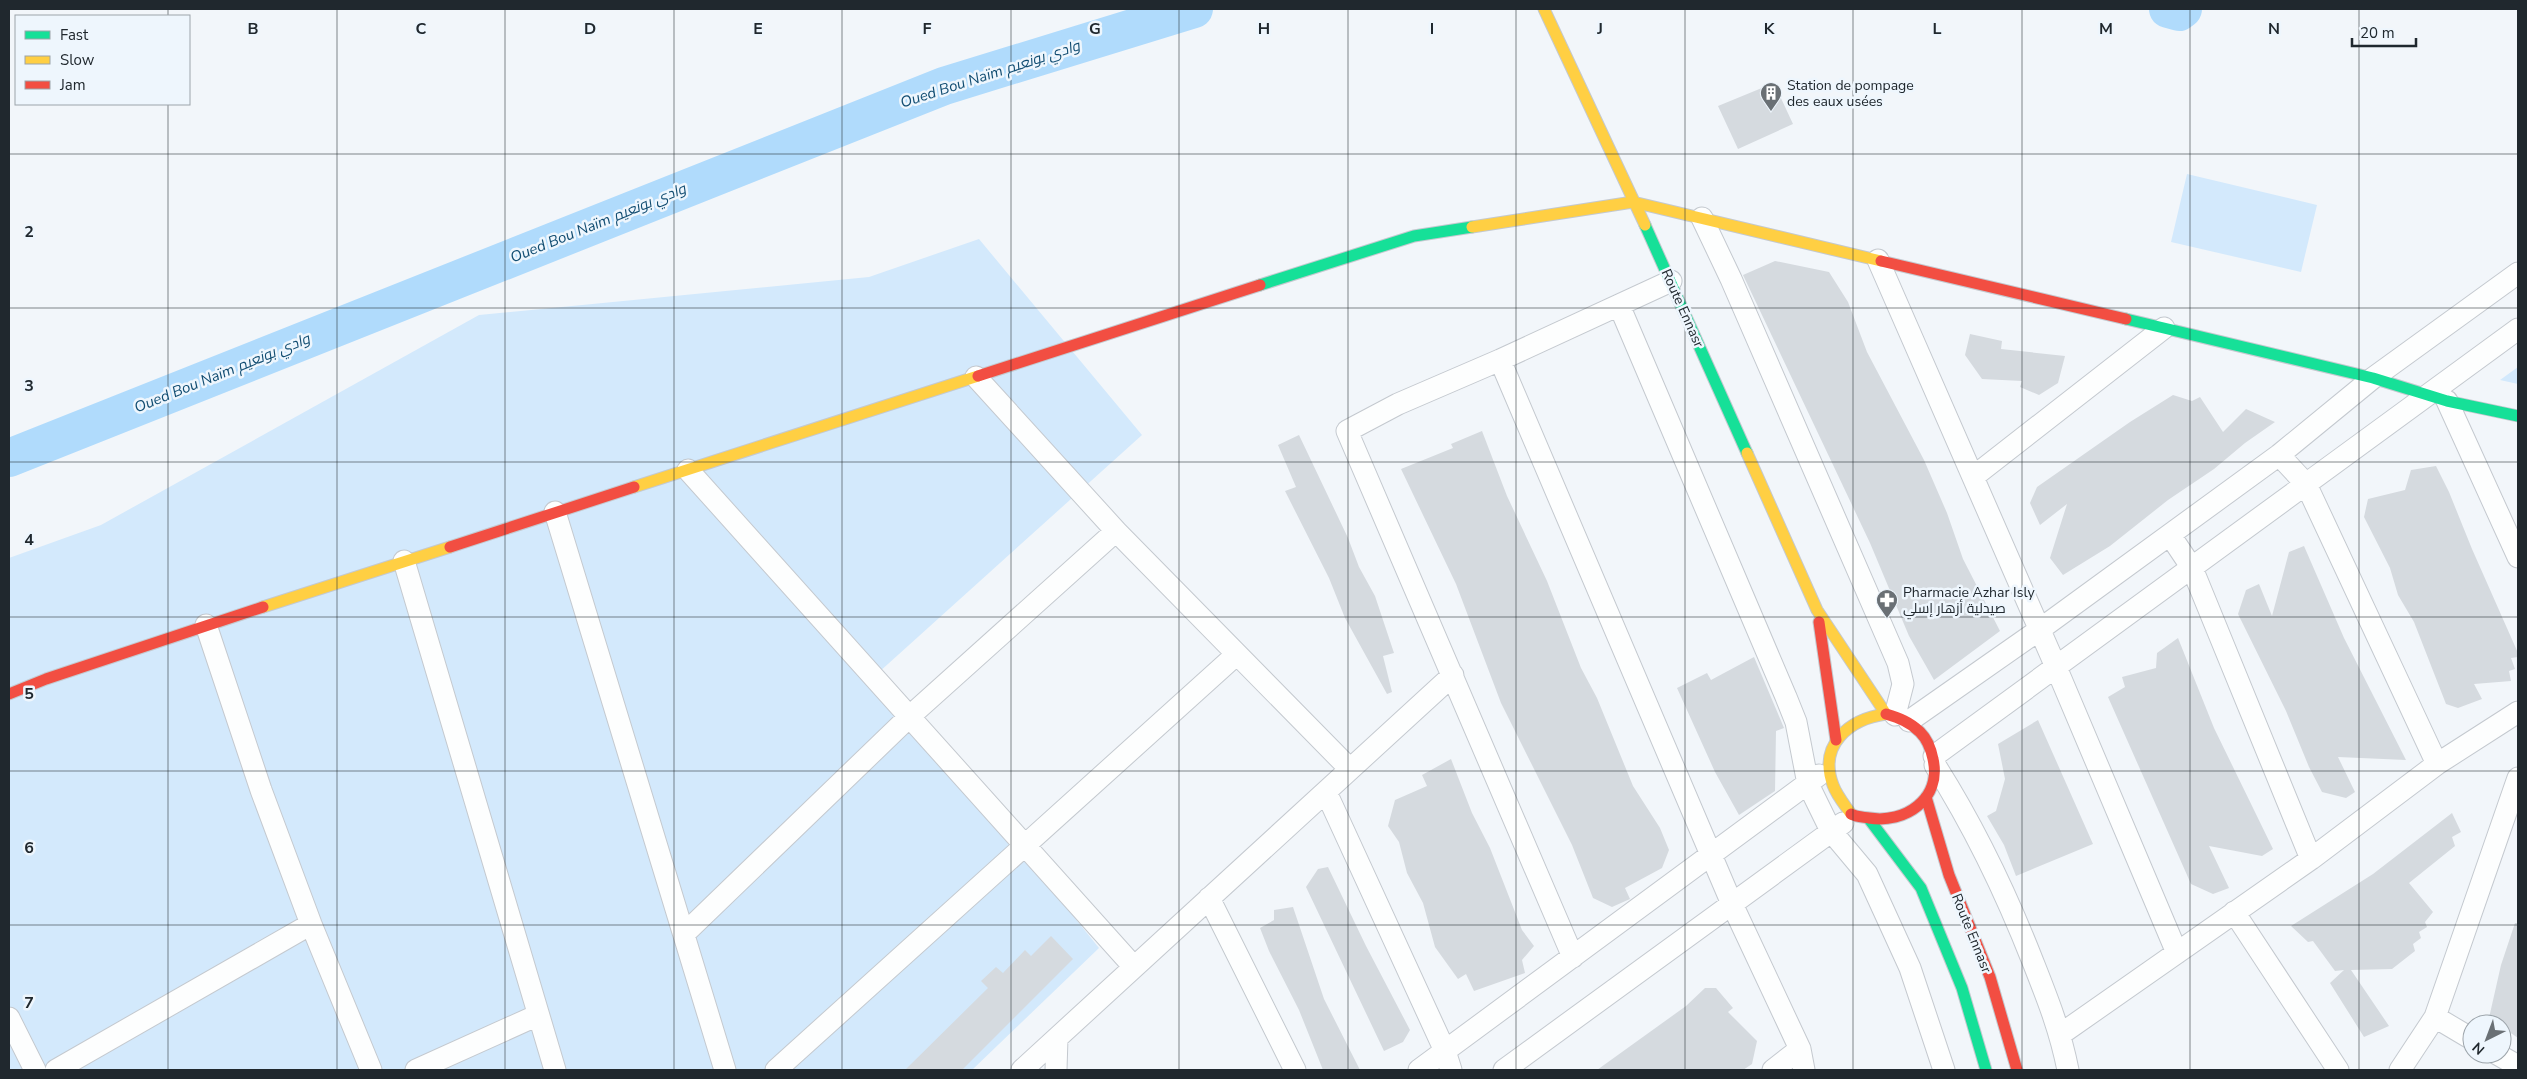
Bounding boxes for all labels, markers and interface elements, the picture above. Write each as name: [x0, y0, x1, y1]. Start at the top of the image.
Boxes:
legend: [15, 15, 190, 105]
scale bar: [2352, 15, 2416, 47]
text: B: [247, 18, 259, 40]
text: C: [416, 18, 427, 40]
text: D: [584, 18, 596, 40]
text: E: [753, 18, 763, 40]
text: F: [923, 18, 932, 40]
text: G: [1089, 18, 1101, 40]
text: H: [1258, 18, 1270, 40]
text: I: [1430, 18, 1434, 40]
text: J: [1596, 18, 1603, 40]
text: K: [1764, 18, 1776, 40]
text: L: [1933, 18, 1942, 40]
text: M: [2099, 18, 2113, 40]
text: N: [2268, 18, 2280, 40]
text: 20 m: [2360, 23, 2395, 43]
text: Fast: [60, 25, 89, 45]
water label: Oued Bou Naïm وادي بونعيم: [898, 35, 1084, 114]
text: Slow: [60, 50, 95, 70]
text: Jam: [59, 75, 86, 95]
place label: Station de pompage des eaux usées: [1787, 76, 1914, 111]
building icon: Station de pompage des eaux usées: [1759, 81, 1783, 112]
water label: Oued Bou Naïm وادي بونعيم: [507, 178, 690, 269]
text: 2: [24, 221, 34, 243]
street label: Route Ennasr: [1657, 266, 1708, 350]
water label: Oued Bou Naïm وادي بونعيم: [131, 328, 314, 419]
text: 3: [24, 375, 34, 397]
text: 4: [24, 529, 34, 551]
place label: Pharmacie Azhar Isly صيدلية أزهار إسلي: [1903, 583, 2035, 620]
pharmacy icon: Pharmacie Azhar Isly صيدلية أزهار إسلي: [1875, 588, 1899, 619]
text: 5: [24, 683, 34, 705]
text: 6: [24, 837, 34, 859]
street label: Route Ennasr: [1947, 891, 1996, 976]
text: 7: [24, 992, 34, 1014]
north arrow: [2462, 1014, 2512, 1064]
text: N: [2468, 1038, 2489, 1059]

